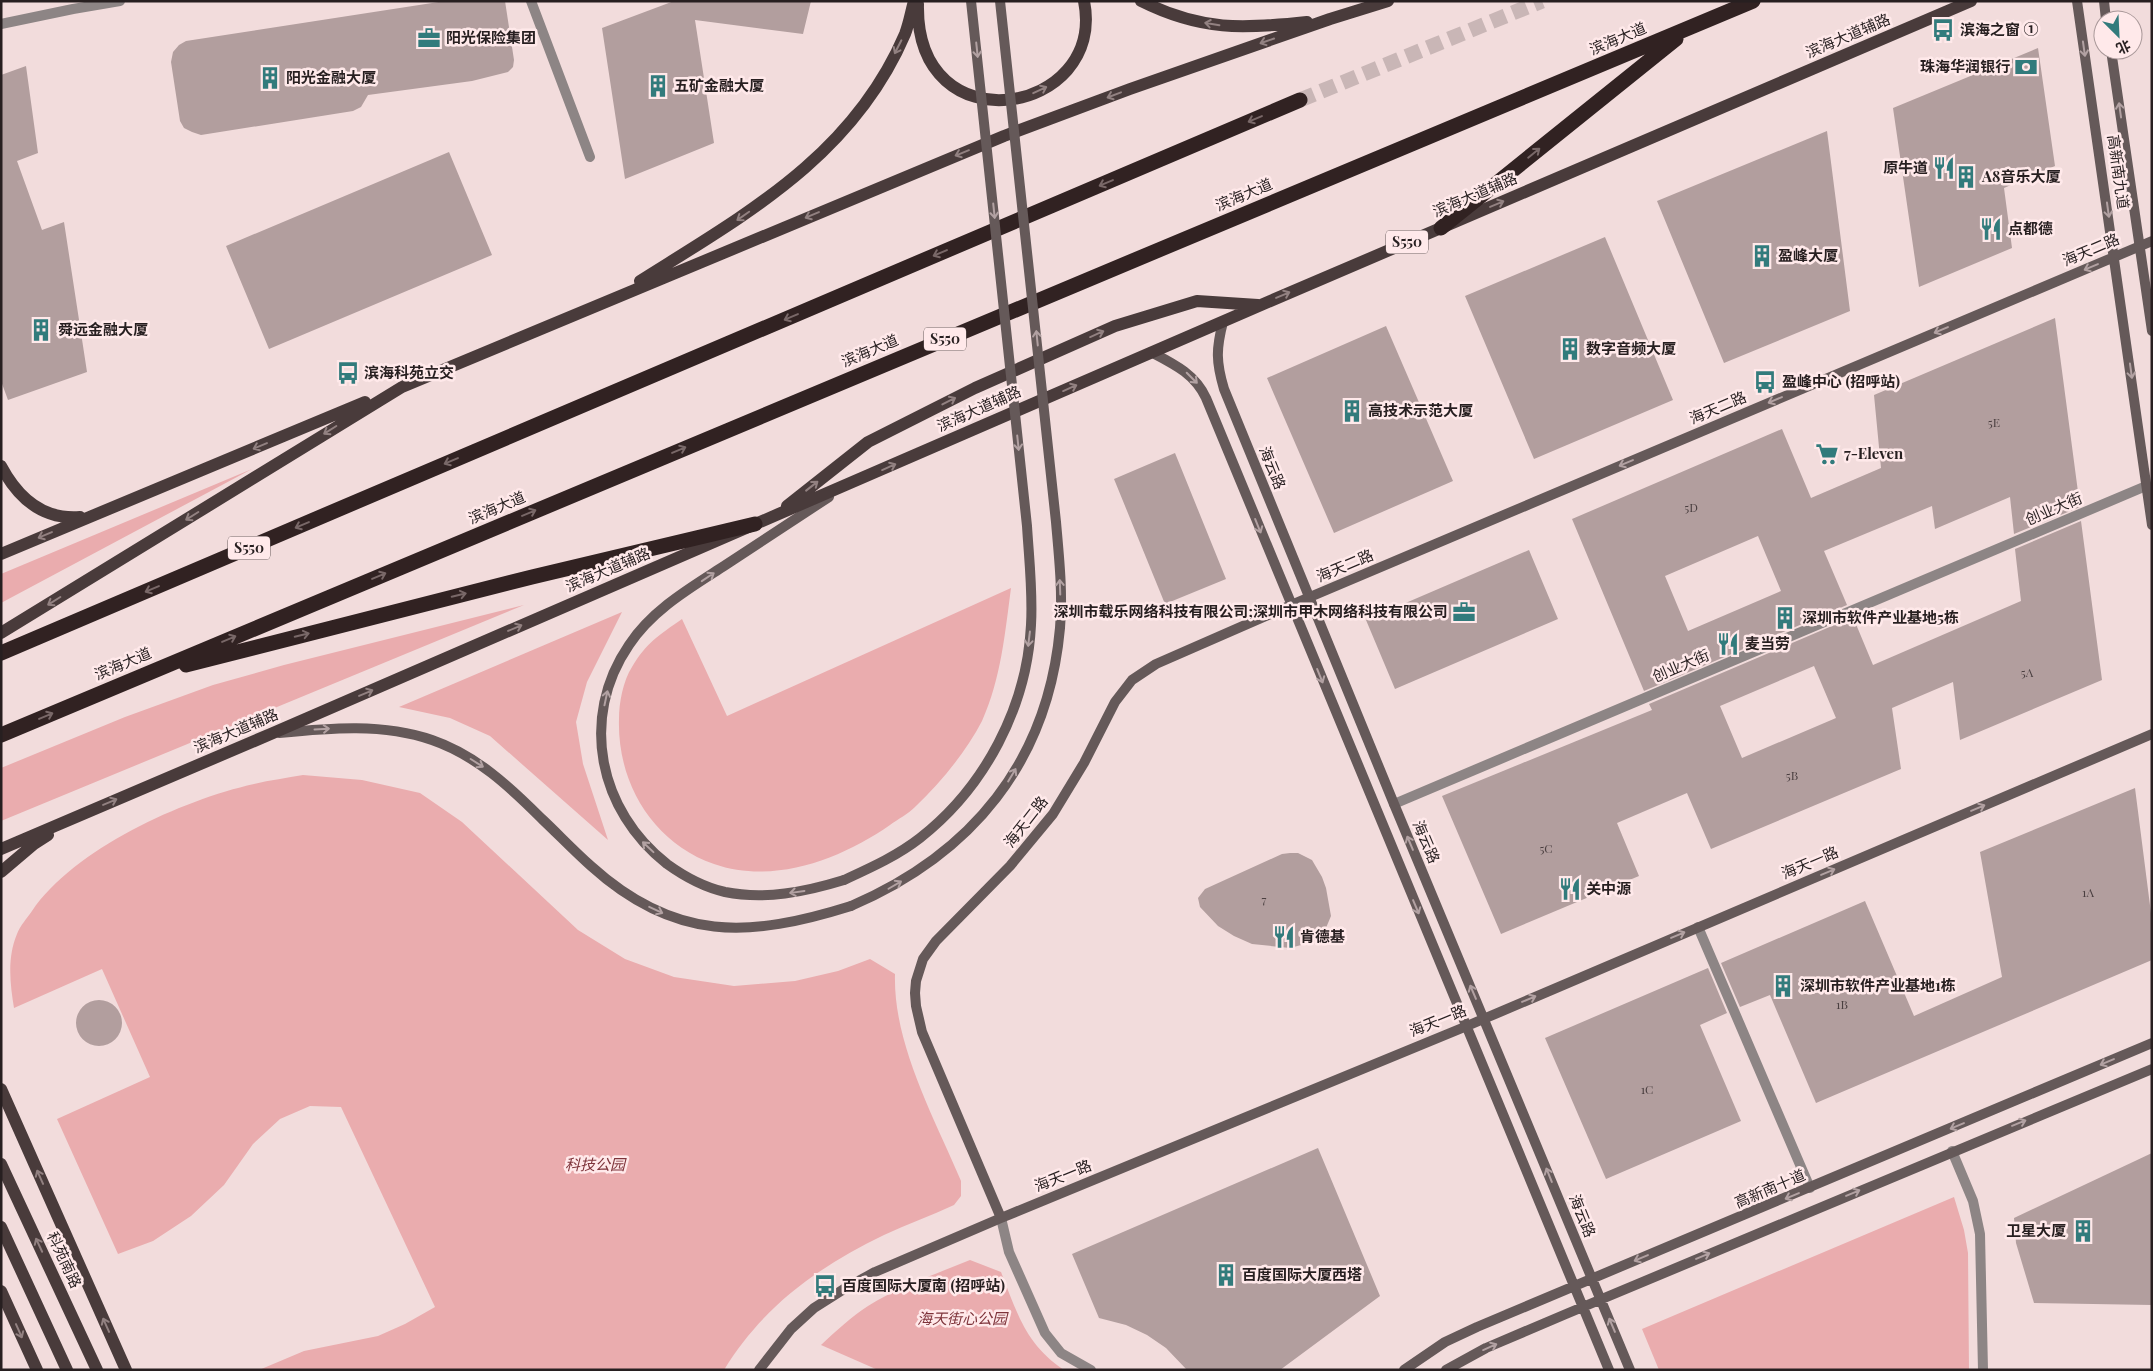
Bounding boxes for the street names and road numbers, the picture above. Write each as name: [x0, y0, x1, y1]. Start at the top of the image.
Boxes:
street label: 滨海大道辅路: [1802, 8, 1893, 62]
street label: 滨海大道: [1586, 17, 1649, 59]
street label: 高新南九道: [2104, 133, 2134, 210]
street label: 滨海大道辅路: [1429, 167, 1520, 221]
street label: 滨海大道: [1212, 173, 1275, 215]
street label: 海天二路: [2059, 228, 2122, 270]
road number: S550: [1386, 230, 1428, 253]
road number: S550: [924, 328, 966, 350]
street label: 滨海大道: [838, 329, 901, 371]
street label: 滨海大道辅路: [933, 381, 1024, 436]
street label: 海天二路: [1686, 386, 1749, 428]
street label: 海云路: [1255, 443, 1291, 492]
street label: 滨海大道: [465, 486, 528, 528]
street label: 创业大街: [2022, 487, 2085, 529]
road number: S550: [228, 536, 270, 560]
street label: 滨海大道辅路: [562, 542, 653, 596]
street label: 海天二路: [1313, 544, 1376, 586]
street label: 滨海大道: [91, 642, 154, 684]
street label: 创业大街: [1649, 644, 1712, 686]
street label: 滨海大道辅路: [190, 703, 281, 757]
street label: 海天二路: [999, 792, 1052, 851]
street label: 海云路: [1409, 817, 1445, 866]
street label: 海天一路: [1778, 841, 1841, 883]
street label: 海天一路: [1406, 1000, 1469, 1041]
street label: 海天一路: [1031, 1155, 1094, 1196]
street label: 高新南十道: [1731, 1164, 1808, 1212]
street label: 海云路: [1565, 1191, 1601, 1240]
street label: 科苑南路: [43, 1228, 87, 1291]

